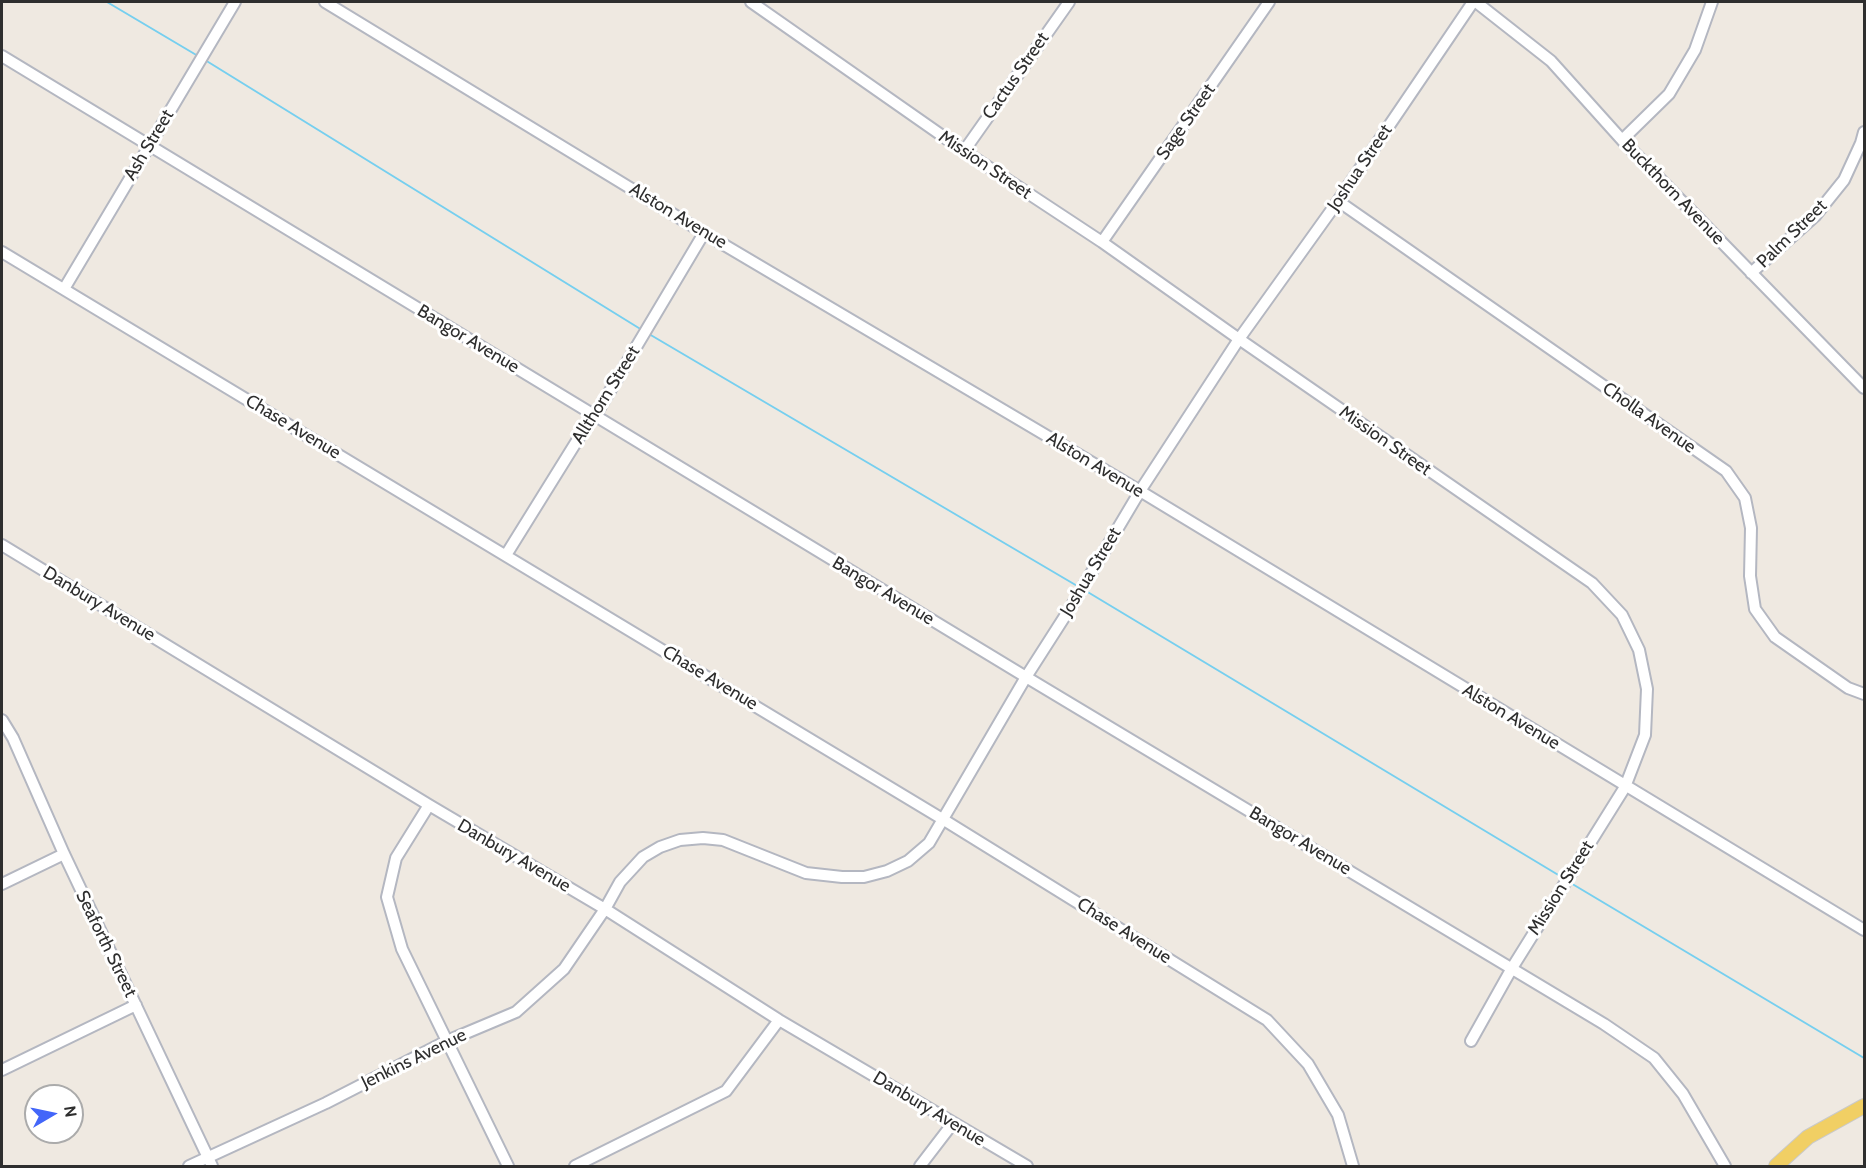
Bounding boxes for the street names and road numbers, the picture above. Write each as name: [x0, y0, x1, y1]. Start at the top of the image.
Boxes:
street label: Cactus Street: [978, 28, 1054, 124]
street label: Sage Street: [1152, 80, 1220, 164]
street label: Ash Street: [120, 106, 178, 184]
street label: Joshua Street: [1323, 121, 1397, 215]
street label: Mission Street: [935, 126, 1035, 204]
street label: Buckthorn Avenue: [1617, 135, 1729, 249]
street label: Alston Avenue: [625, 178, 731, 254]
street label: Palm Street: [1752, 195, 1832, 273]
street label: Bangor Avenue: [413, 300, 523, 378]
street label: Allthorn Street: [567, 342, 645, 448]
street label: Cholla Avenue: [1598, 378, 1700, 458]
street label: Chase Avenue: [241, 390, 345, 464]
street label: Mission Street: [1335, 401, 1435, 481]
street label: Alston Avenue: [1042, 427, 1148, 503]
street label: Joshua Street: [1056, 524, 1126, 620]
street label: Bangor Avenue: [828, 552, 938, 630]
street label: Danbury Avenue: [39, 562, 159, 646]
street label: Chase Avenue: [658, 641, 762, 715]
street label: Alston Avenue: [1458, 679, 1564, 755]
street label: Bangor Avenue: [1245, 802, 1355, 880]
street label: Danbury Avenue: [454, 815, 574, 897]
street label: Mission Street: [1523, 837, 1599, 939]
street label: Seaforth Street: [71, 887, 141, 1001]
street label: Chase Avenue: [1073, 893, 1175, 969]
street label: Jenkins Avenue: [358, 1024, 470, 1094]
street label: Danbury Avenue: [869, 1067, 989, 1151]

